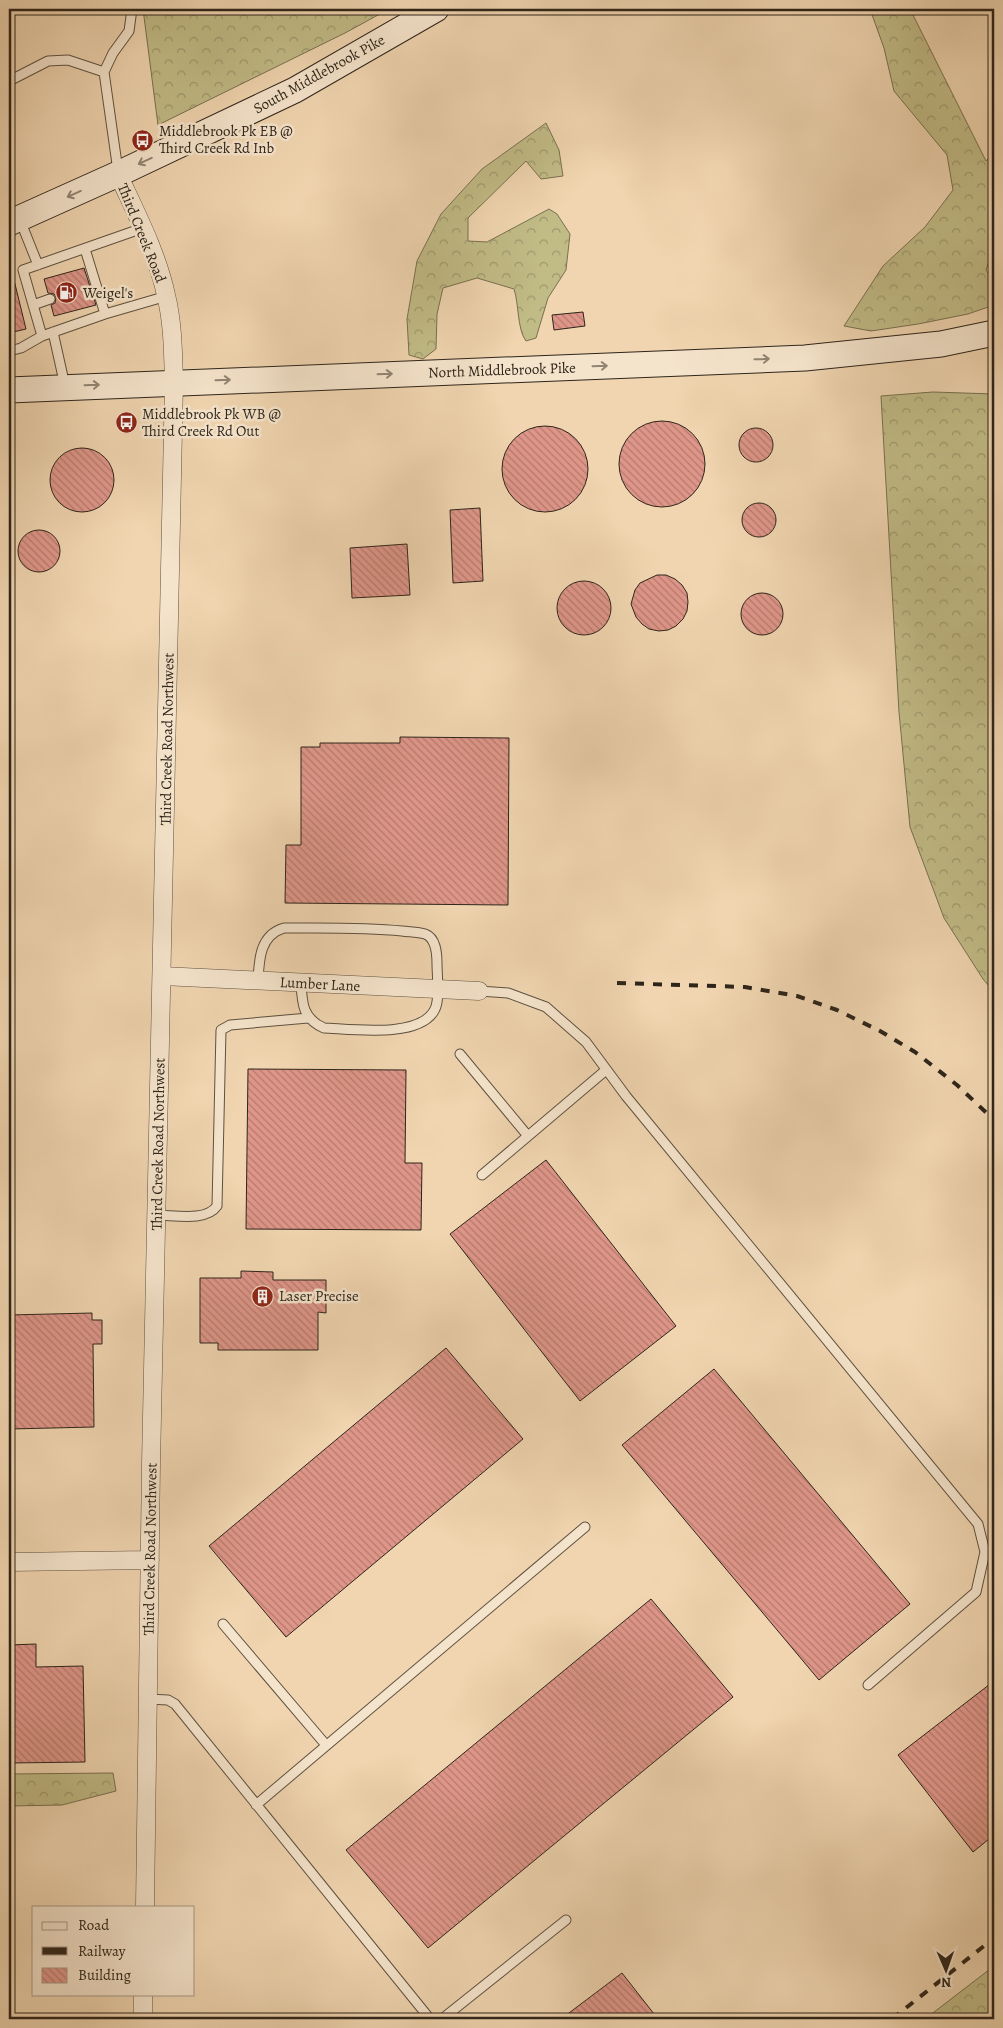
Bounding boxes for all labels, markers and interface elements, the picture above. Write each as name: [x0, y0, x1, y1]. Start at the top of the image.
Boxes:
street label: South Middlebrook Pike: [250, 29, 388, 118]
place label: Middlebrook Pk EB @ Third Creek Rd Inb: [159, 121, 293, 158]
bus stop icon: Middlebrook Pk EB @ Third Creek Rd Inb: [131, 128, 155, 152]
one-way arrow: [138, 157, 153, 167]
street label: Third Creek Road: [113, 180, 171, 287]
one-way arrow: [67, 189, 82, 199]
fuel station icon: Weigel's: [55, 281, 79, 305]
place label: Weigel's: [82, 283, 133, 303]
one-way arrow: [754, 355, 770, 364]
street label: North Middlebrook Pike: [428, 357, 576, 383]
one-way arrow: [591, 361, 607, 371]
one-way arrow: [376, 369, 393, 379]
one-way arrow: [214, 376, 230, 385]
one-way arrow: [84, 381, 100, 390]
place label: Middlebrook Pk WB @ Third Creek Rd Out: [142, 404, 281, 441]
bus stop icon: Middlebrook Pk WB @ Third Creek Rd Out: [114, 411, 138, 435]
street label: Third Creek Road Northwest: [155, 652, 179, 826]
street label: Lumber Lane: [279, 972, 361, 996]
street label: Third Creek Road Northwest: [146, 1057, 170, 1231]
building icon: Laser Precise: [251, 1284, 275, 1308]
place label: Laser Precise: [279, 1286, 359, 1306]
street label: Third Creek Road Northwest: [138, 1462, 162, 1636]
legend: [32, 1906, 195, 1996]
text: Road: [78, 1915, 110, 1935]
text: Railway: [78, 1941, 126, 1961]
north arrow: [920, 1946, 970, 1996]
text: Building: [78, 1965, 131, 1985]
text: N: [941, 1973, 952, 1992]

